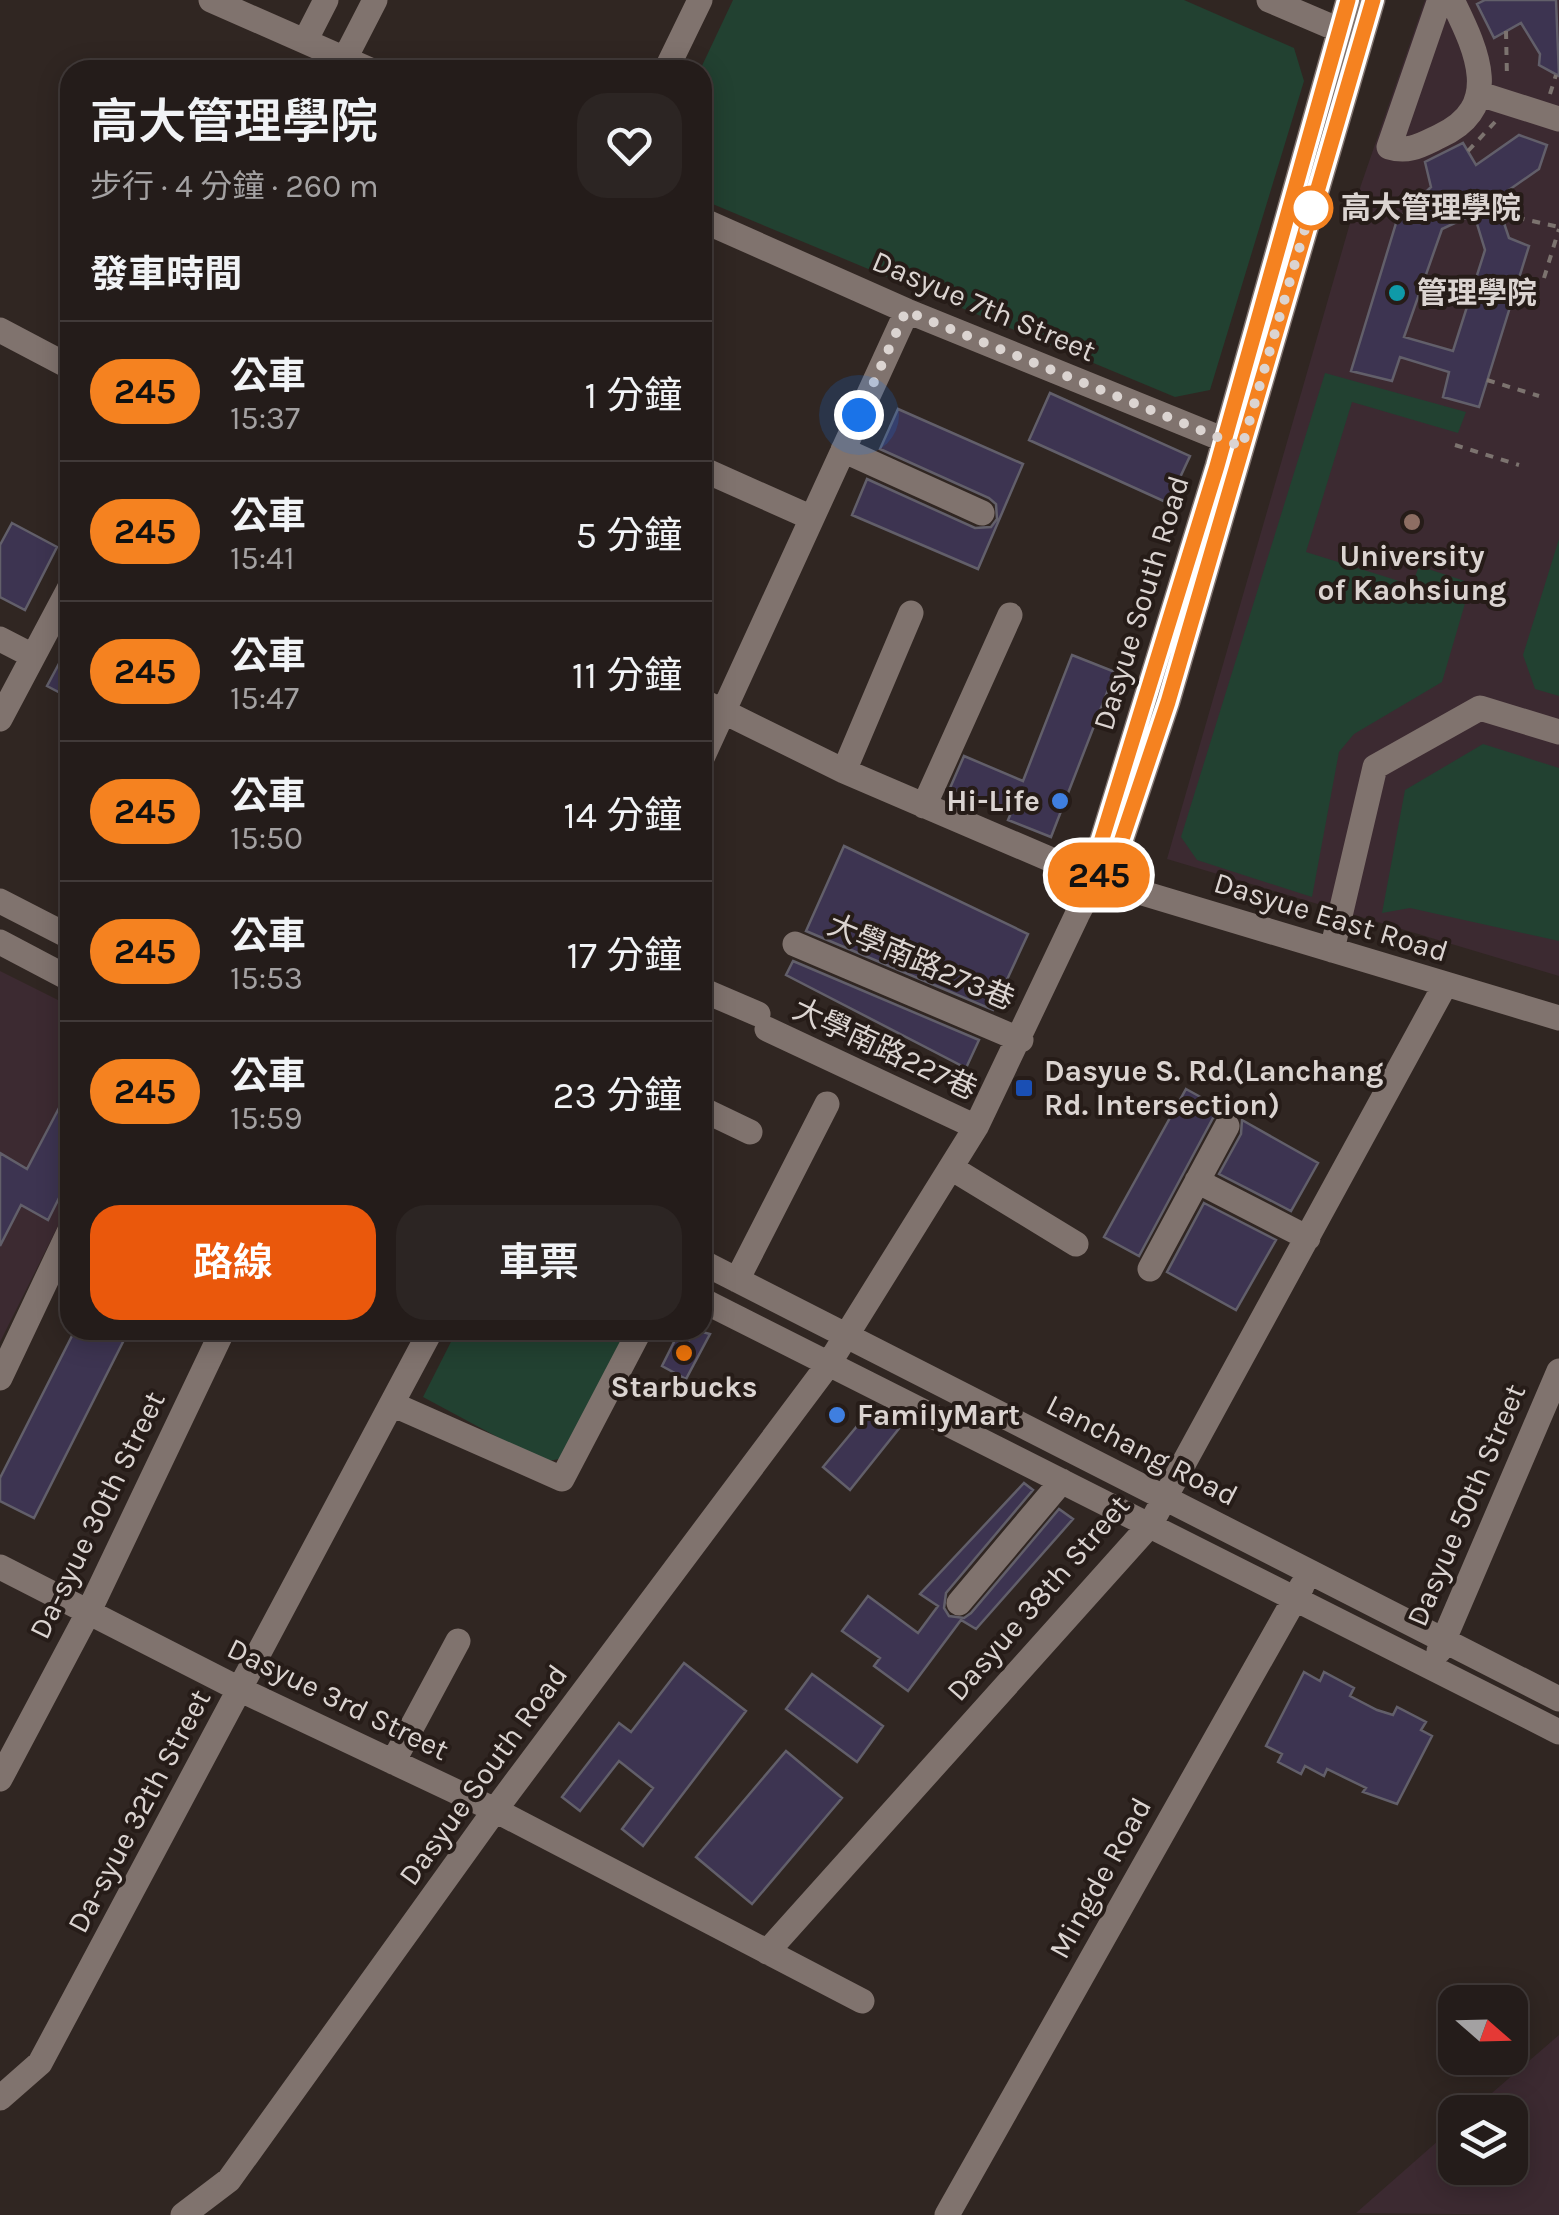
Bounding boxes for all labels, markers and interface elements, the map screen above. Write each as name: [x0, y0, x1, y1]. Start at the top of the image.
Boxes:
button: heart: [577, 93, 682, 198]
text: 高大管理學院: [90, 94, 378, 150]
text: 步行 · 4 分鐘 · 260 m: [90, 168, 379, 205]
marker: 高大管理學院: [1290, 187, 1332, 229]
place label: 高大管理學院: [1341, 190, 1521, 226]
street label: Dasyue 7th Street: [867, 243, 1101, 369]
text: 發車時間: [90, 252, 242, 297]
place label: 管理學院: [1417, 275, 1537, 311]
marker: 管理學院: [1386, 282, 1408, 304]
text: 公車: [230, 354, 306, 399]
text: 245: [114, 371, 176, 412]
text: 1 分鐘: [584, 373, 682, 418]
your location: [834, 390, 884, 440]
text: 15:37: [230, 400, 300, 437]
street label: Dasyue South Road: [1085, 471, 1197, 735]
text: 公車: [230, 494, 306, 539]
text: 245: [114, 511, 176, 552]
marker: University of Kaohsiung: [1401, 511, 1423, 533]
text: 5 分鐘: [576, 513, 682, 558]
place label: University of Kaohsiung: [1317, 538, 1507, 608]
text: 15:41: [230, 540, 294, 577]
text: 公車: [230, 634, 306, 679]
text: 245: [114, 651, 176, 692]
text: 11 分鐘: [572, 653, 682, 698]
text: 15:47: [230, 680, 299, 717]
text: 公車: [230, 774, 306, 819]
place label: Hi-Life: [946, 783, 1040, 819]
marker: Hi-Life: [1049, 790, 1071, 812]
text: 245: [114, 791, 176, 832]
text: 14 分鐘: [563, 793, 682, 838]
text: 15:50: [230, 820, 303, 857]
line badge: 245: [1042, 842, 1156, 908]
text: 245: [1068, 855, 1130, 896]
street label: Dasyue East Road: [1210, 864, 1452, 970]
street label: 大學南路273巷: [822, 907, 1020, 1017]
text: 公車: [230, 914, 306, 959]
text: 245: [114, 931, 176, 972]
text: 17 分鐘: [567, 933, 682, 978]
text: 15:53: [230, 960, 303, 997]
street label: 大學南路227巷: [787, 991, 983, 1107]
place label: Dasyue S. Rd.(Lanchang Rd. Intersection): [1044, 1053, 1384, 1123]
text: 公車: [230, 1054, 306, 1099]
text: 245: [114, 1071, 176, 1112]
text: 23 分鐘: [553, 1073, 682, 1118]
marker: Dasyue S. Rd.(Lanchang Rd. Intersection): [1013, 1077, 1035, 1099]
text: 15:59: [230, 1100, 303, 1137]
button: 路線: [90, 1205, 376, 1320]
button: 車票: [396, 1205, 682, 1320]
marker: Starbucks: [673, 1342, 695, 1364]
place label: Starbucks: [611, 1369, 757, 1405]
street label: Dasyue 50th Street: [1399, 1378, 1533, 1632]
street label: Da-syue 30th Street: [21, 1385, 173, 1645]
street label: Lanchang Road: [1040, 1386, 1244, 1514]
place label: FamilyMart: [857, 1397, 1020, 1433]
marker: FamilyMart: [826, 1404, 848, 1426]
street label: Dasyue 38th Street: [939, 1488, 1137, 1708]
street label: Dasyue 3rd Street: [221, 1630, 455, 1768]
street label: Dasyue South Road: [391, 1657, 575, 1893]
street label: Da-syue 32th Street: [60, 1683, 218, 1939]
street label: Mingde Road: [1041, 1791, 1159, 1965]
north arrow: [1438, 1985, 1528, 2075]
map controls: [1438, 1985, 1528, 2185]
button: layers: [1438, 2095, 1528, 2185]

